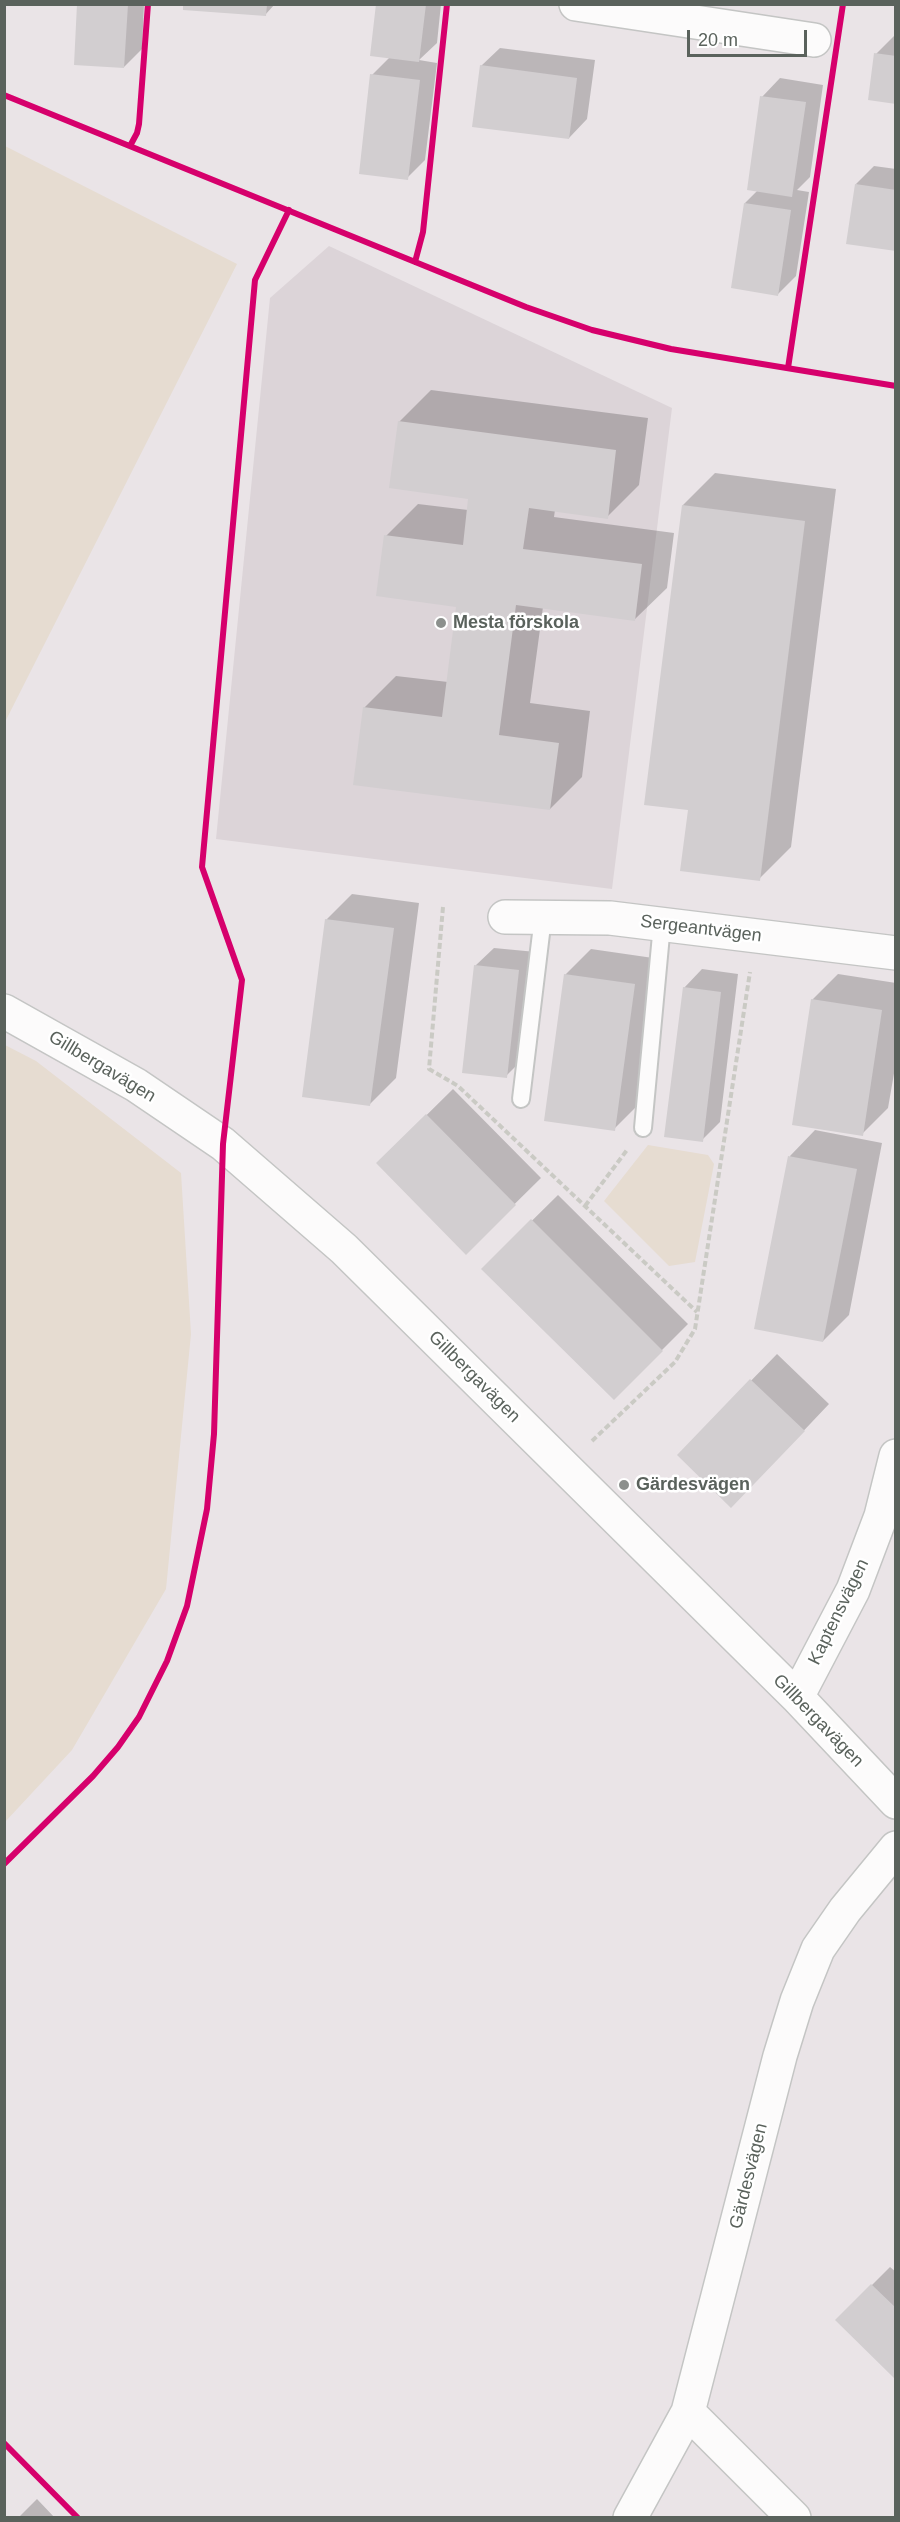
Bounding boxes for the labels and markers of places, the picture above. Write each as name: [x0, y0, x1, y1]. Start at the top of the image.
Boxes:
place label: Mesta förskola: [453, 612, 579, 634]
marker: Mesta förskola: [434, 616, 448, 630]
place label: Gärdesvägen: [636, 1474, 750, 1496]
marker: Gärdesvägen: [617, 1478, 631, 1492]

